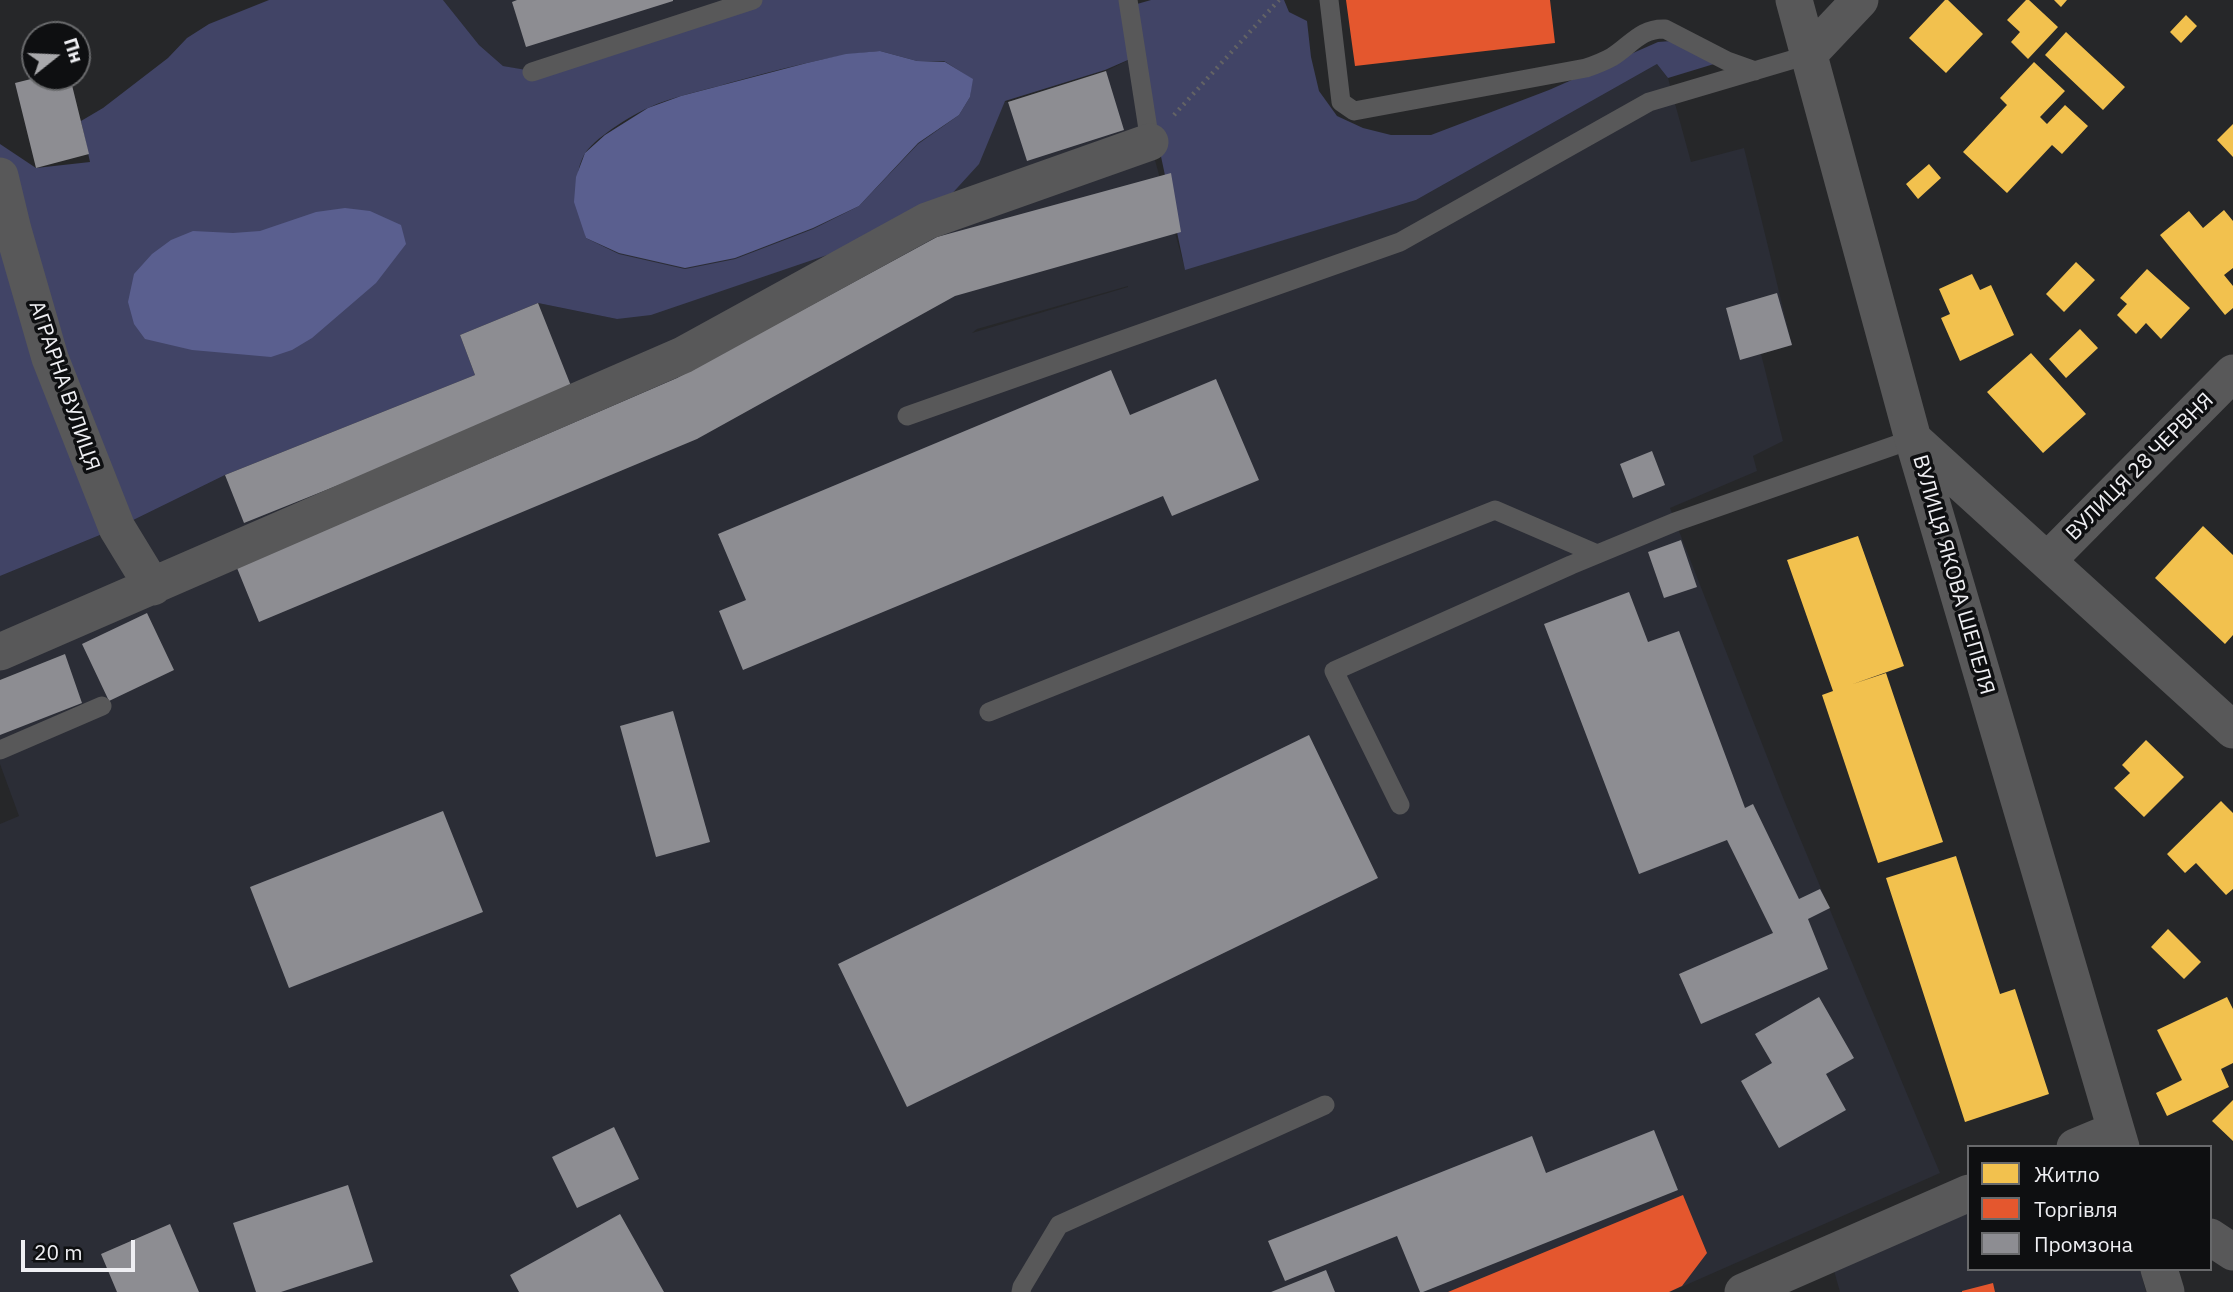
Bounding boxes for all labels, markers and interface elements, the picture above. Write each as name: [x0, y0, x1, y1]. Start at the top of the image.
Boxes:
north arrow: [21, 21, 91, 91]
text: Пн: [59, 34, 89, 66]
street label: АГРАРНА ВУЛИЦЯ: [23, 298, 105, 474]
street label: ВУЛИЦЯ 28 ЧЕРВНЯ: [2061, 388, 2219, 546]
street label: ВУЛИЦЯ ЯКОВА ШЕПЕЛЯ: [1907, 452, 1999, 698]
legend: [1967, 1145, 2212, 1271]
text: Житло: [2034, 1160, 2100, 1188]
text: Торгівля: [2034, 1195, 2118, 1223]
scale bar: [24, 1226, 138, 1270]
text: Промзона: [2034, 1230, 2133, 1258]
text: 20 m: [34, 1238, 83, 1266]

